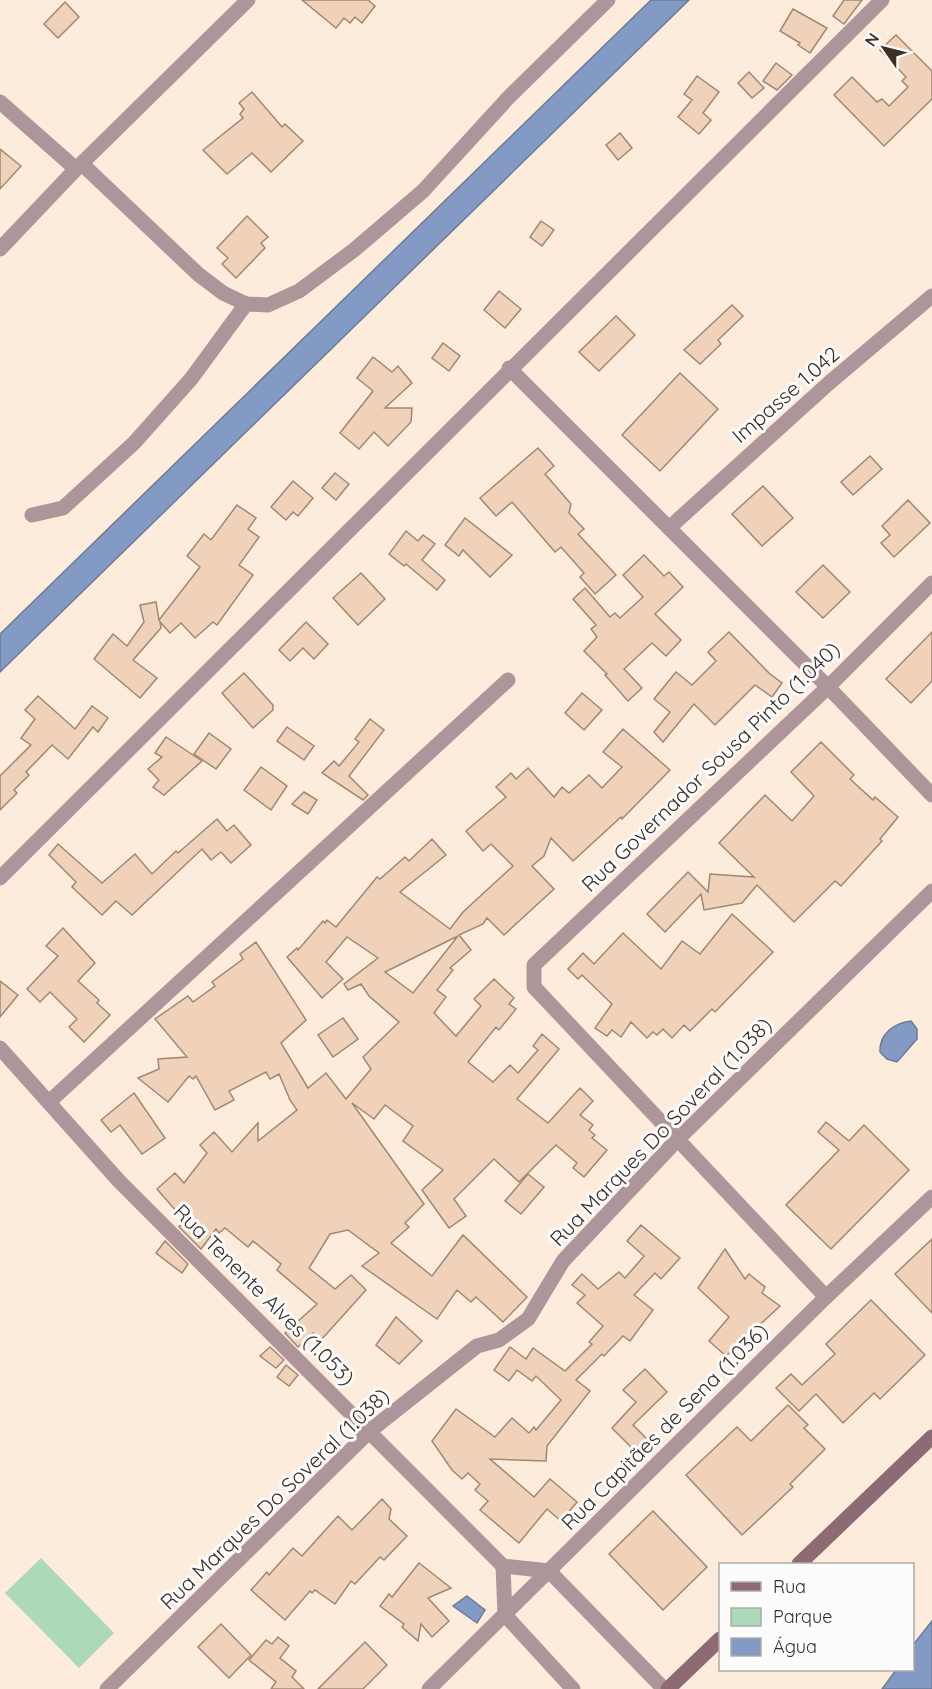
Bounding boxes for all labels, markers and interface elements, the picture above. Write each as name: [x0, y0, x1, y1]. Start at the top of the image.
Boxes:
north arrow: [854, 18, 914, 78]
text: N: [860, 29, 883, 50]
street label: Impasse 1.042: [726, 341, 844, 448]
street label: Rua Governador Sousa Pinto (1.040): [576, 636, 845, 897]
street label: Rua Marques Do Soveral (1.038): [544, 1011, 777, 1251]
street label: Rua Tenente Alves (1.053): [169, 1198, 361, 1390]
street label: Rua Capitães de Sena (1.036): [555, 1317, 773, 1535]
street label: Rua Marques Do Soveral (1.038): [154, 1382, 394, 1615]
legend: [719, 1563, 914, 1671]
text: Rua: [773, 1575, 806, 1598]
text: Parque: [773, 1605, 832, 1628]
text: Água: [773, 1635, 817, 1658]

